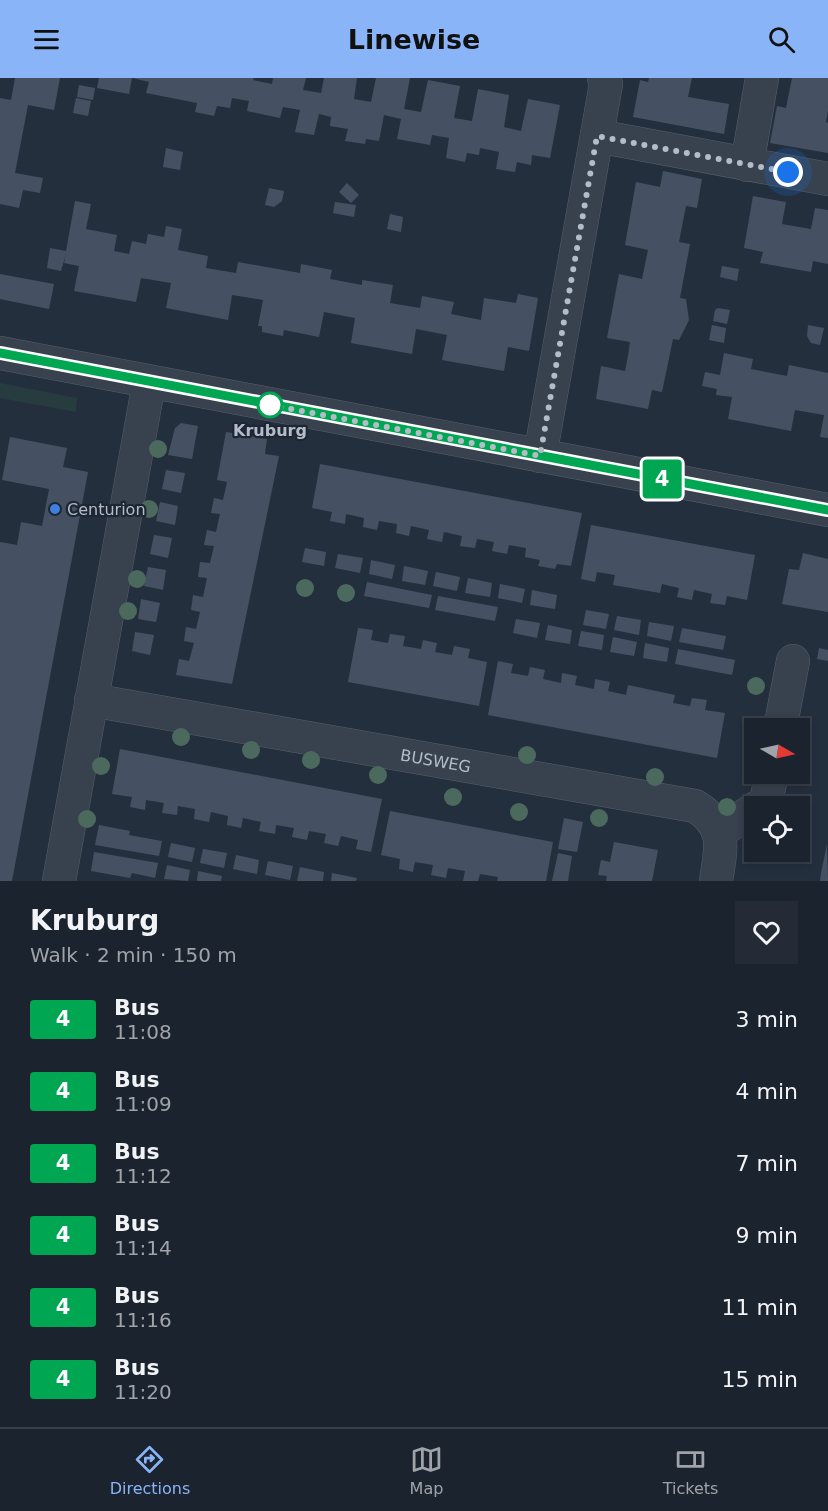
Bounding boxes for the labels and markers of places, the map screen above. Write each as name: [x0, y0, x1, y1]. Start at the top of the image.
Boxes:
marker: Kruburg: [257, 392, 283, 418]
place label: Kruburg: [233, 421, 307, 440]
place label: Centurion: [67, 500, 146, 519]
marker: Centurion: [48, 502, 62, 516]

